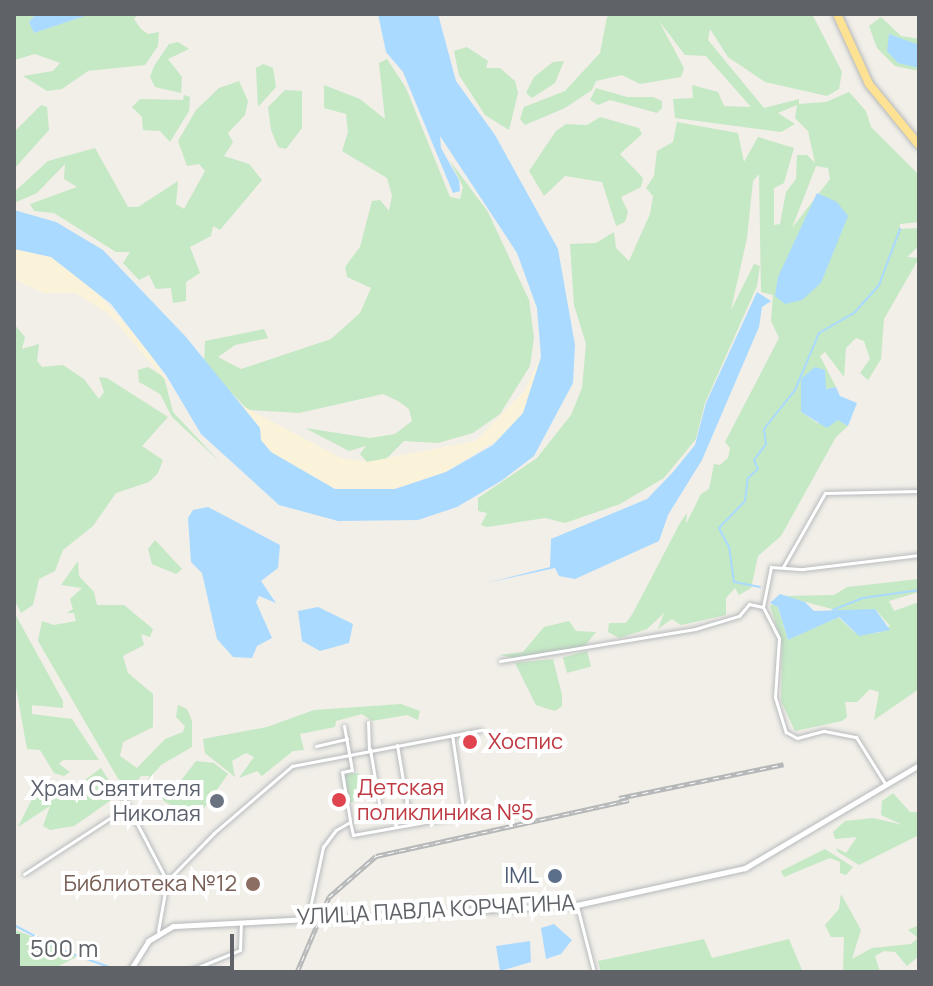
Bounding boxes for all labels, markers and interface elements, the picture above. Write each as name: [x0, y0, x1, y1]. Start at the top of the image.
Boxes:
place label: Хоспис: [488, 729, 563, 755]
marker: Хоспис: [459, 731, 481, 753]
place label: Детская поликлиника №5: [357, 774, 534, 826]
place label: Храм Святителя Николая: [31, 775, 201, 826]
marker: Детская поликлиника №5: [328, 789, 350, 811]
marker: Храм Святителя Николая: [208, 792, 226, 810]
place label: IML: [504, 863, 539, 889]
marker: IML: [546, 867, 564, 885]
place label: Библиотека №12: [63, 871, 237, 897]
marker: Библиотека №12: [244, 875, 262, 893]
street label: УЛИЦА ПАВЛА КОРЧАГИНА: [296, 890, 576, 930]
scale bar: [20, 918, 238, 968]
text: 500 m: [30, 931, 98, 964]

